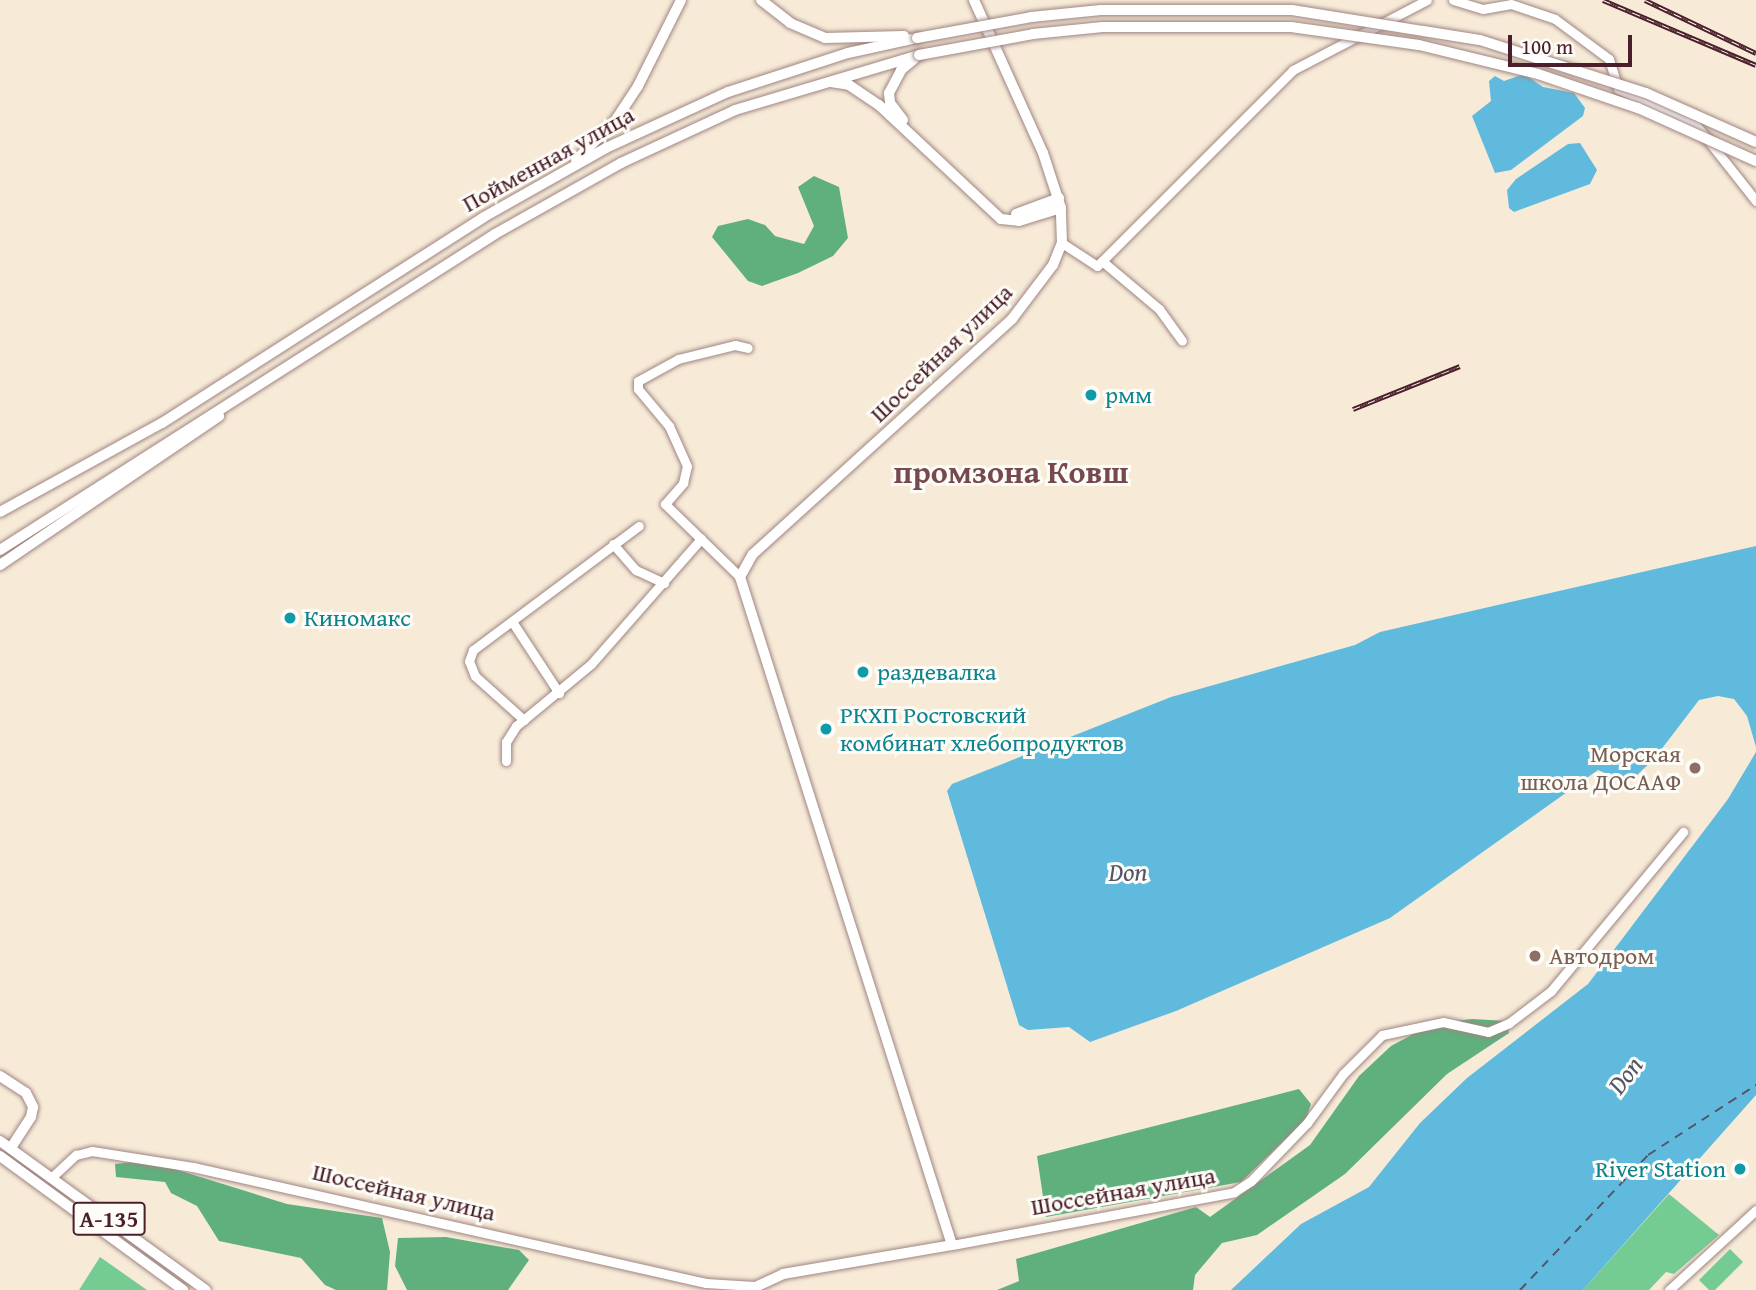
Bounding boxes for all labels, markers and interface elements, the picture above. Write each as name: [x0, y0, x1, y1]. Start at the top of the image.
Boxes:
scale bar: [1511, 21, 1635, 65]
text: 100 m: [1521, 31, 1573, 62]
street label: Пойменная улица: [457, 100, 639, 218]
street label: Шоссейная улица: [864, 278, 1018, 428]
place label: рмм: [1105, 381, 1152, 409]
marker: рмм: [1083, 387, 1099, 403]
district label: промзона Ковш: [894, 453, 1128, 491]
place label: Киномакс: [304, 604, 411, 632]
marker: Киномакс: [282, 610, 298, 626]
place label: раздевалка: [877, 658, 996, 686]
marker: раздевалка: [855, 664, 871, 680]
place label: РКХП Ростовский комбинат хлебопродуктов: [840, 701, 1124, 757]
marker: РКХП Ростовский комбинат хлебопродуктов: [818, 721, 834, 737]
place label: Морская школа ДОСААФ: [1520, 740, 1681, 796]
marker: Морская школа ДОСААФ: [1687, 760, 1703, 776]
water label: Don: [1109, 856, 1147, 888]
place label: Автодром: [1549, 942, 1654, 970]
marker: Автодром: [1527, 948, 1543, 964]
water label: Don: [1601, 1050, 1649, 1100]
place label: River Station: [1595, 1155, 1726, 1183]
street label: Шоссейная улица: [310, 1157, 498, 1227]
street label: Шоссейная улица: [1029, 1161, 1217, 1221]
marker: River Station: [1732, 1161, 1748, 1177]
road number: А-135: [72, 1200, 146, 1238]

